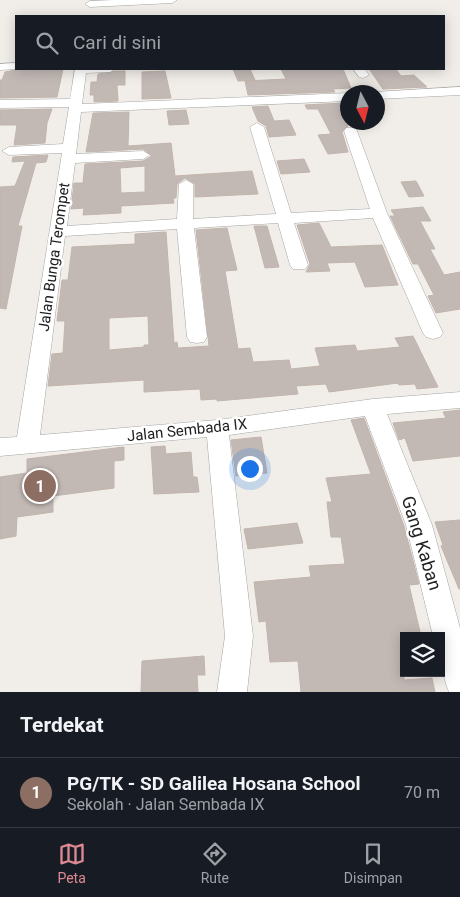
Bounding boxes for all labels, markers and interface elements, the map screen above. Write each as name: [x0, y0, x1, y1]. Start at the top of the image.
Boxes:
search box: [15, 15, 445, 70]
icon: search: [33, 29, 61, 57]
text: Cari di sini: [73, 31, 161, 54]
north arrow: [340, 85, 385, 130]
street label: Jalan Bunga Terompet: [35, 181, 73, 333]
street label: Jalan Sembada IX: [126, 415, 249, 445]
your location: [237, 456, 263, 482]
pin: 1: [24, 467, 56, 505]
street label: Gang Kaban: [398, 493, 446, 593]
map controls: [400, 632, 445, 677]
button: layers: [400, 632, 445, 677]
text: Terdekat: [20, 713, 104, 737]
text: PG/TK - SD Galilea Hosana School: [67, 772, 360, 795]
text: 1: [31, 783, 41, 802]
text: 70 m: [404, 783, 440, 802]
text: Sekolah · Jalan Sembada IX: [67, 795, 265, 814]
tab: Peta: [57, 840, 86, 886]
tab: Rute: [201, 840, 229, 886]
tab: Disimpan: [344, 840, 403, 886]

